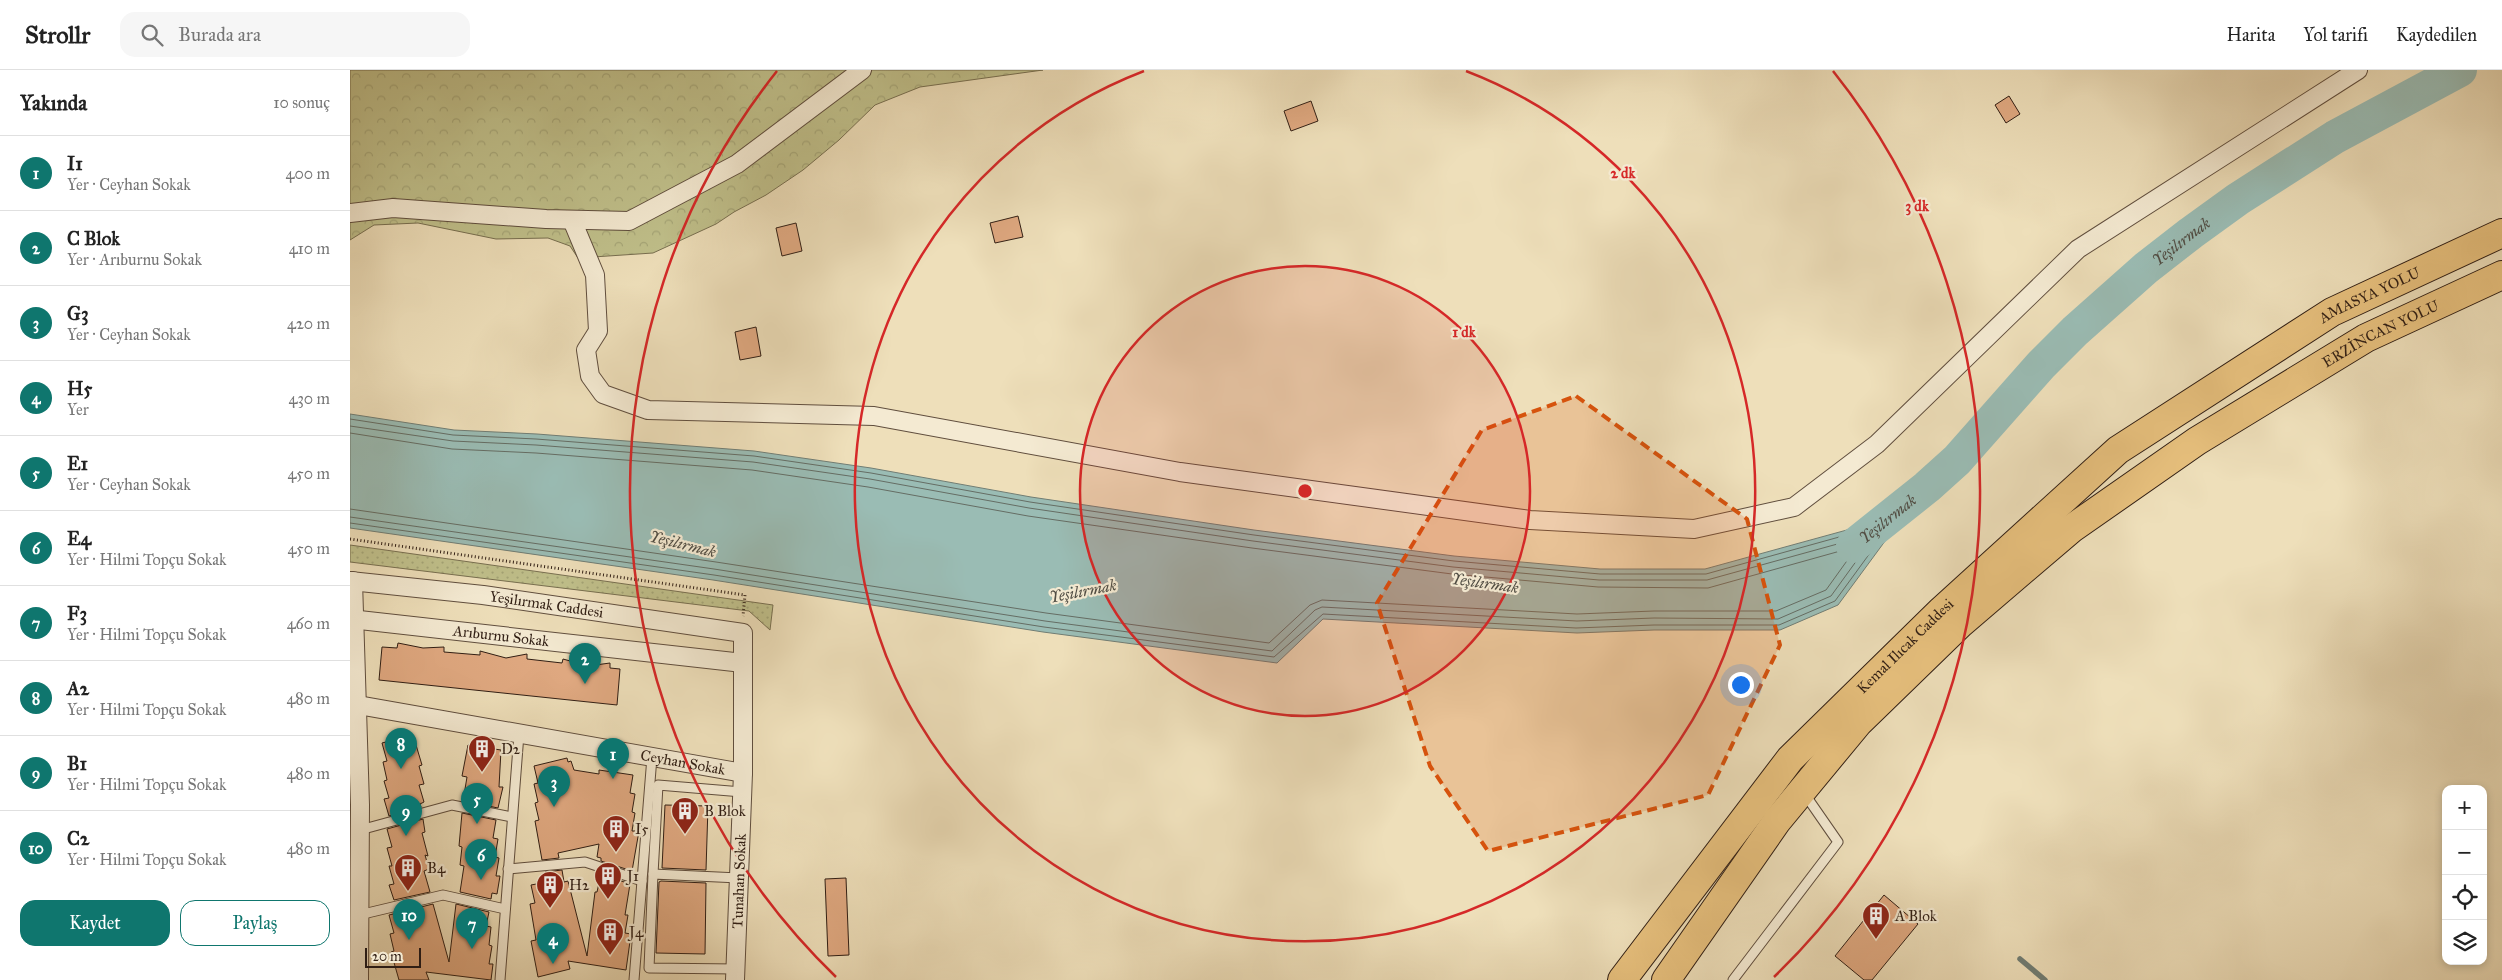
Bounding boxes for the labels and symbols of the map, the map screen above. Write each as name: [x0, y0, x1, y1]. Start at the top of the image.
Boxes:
text: 2 dk: [1610, 164, 1637, 182]
text: 3 dk: [1905, 197, 1930, 216]
water label: Yeşilırmak: [2148, 213, 2214, 269]
street label: AMASYA YOLU: [2315, 263, 2423, 328]
street label: ERZİNCAN YOLU: [2319, 296, 2442, 371]
text: 1 dk: [1452, 323, 1477, 341]
centre of rings: [1296, 482, 1314, 500]
water label: Yeşilırmak: [1855, 490, 1920, 547]
water label: Yeşilırmak: [648, 527, 718, 561]
water label: Yeşilırmak: [1450, 569, 1520, 597]
water label: Yeşilırmak: [1048, 575, 1118, 607]
street label: Yeşilırmak Caddesi: [488, 587, 605, 622]
street label: Kemal Ilıcak Caddesi: [1853, 595, 1957, 697]
street label: Arıburnu Sokak: [451, 621, 550, 650]
pin: 2: [569, 643, 601, 684]
your location: [1728, 672, 1754, 698]
pin: 8: [385, 728, 417, 769]
building icon: D2: [467, 734, 497, 773]
pin: 1: [597, 738, 629, 779]
place label: D2: [501, 740, 521, 758]
street label: Ceyhan Sokak: [639, 746, 727, 779]
pin: 3: [538, 766, 570, 807]
pin: 5: [461, 783, 493, 824]
pin: 9: [390, 795, 422, 836]
building icon: B Blok: [670, 796, 700, 835]
place label: B Blok: [704, 802, 746, 820]
building icon: I5: [601, 814, 631, 853]
place label: I5: [635, 820, 648, 838]
street label: Tunahan Sokak: [728, 833, 750, 929]
pin: 6: [465, 839, 497, 880]
building icon: B4: [393, 853, 423, 892]
place label: B4: [427, 859, 446, 877]
building icon: J1: [593, 861, 623, 900]
place label: J1: [625, 867, 639, 886]
building icon: H2: [535, 870, 565, 909]
place label: H2: [569, 876, 590, 894]
pin: 10: [393, 899, 425, 940]
building icon: A Blok: [1861, 901, 1891, 940]
place label: A Blok: [1894, 907, 1937, 925]
pin: 7: [456, 908, 488, 949]
building icon: J4: [595, 917, 625, 956]
pin: 4: [537, 923, 569, 964]
place label: J4: [627, 923, 644, 942]
scale bar: [365, 945, 421, 968]

